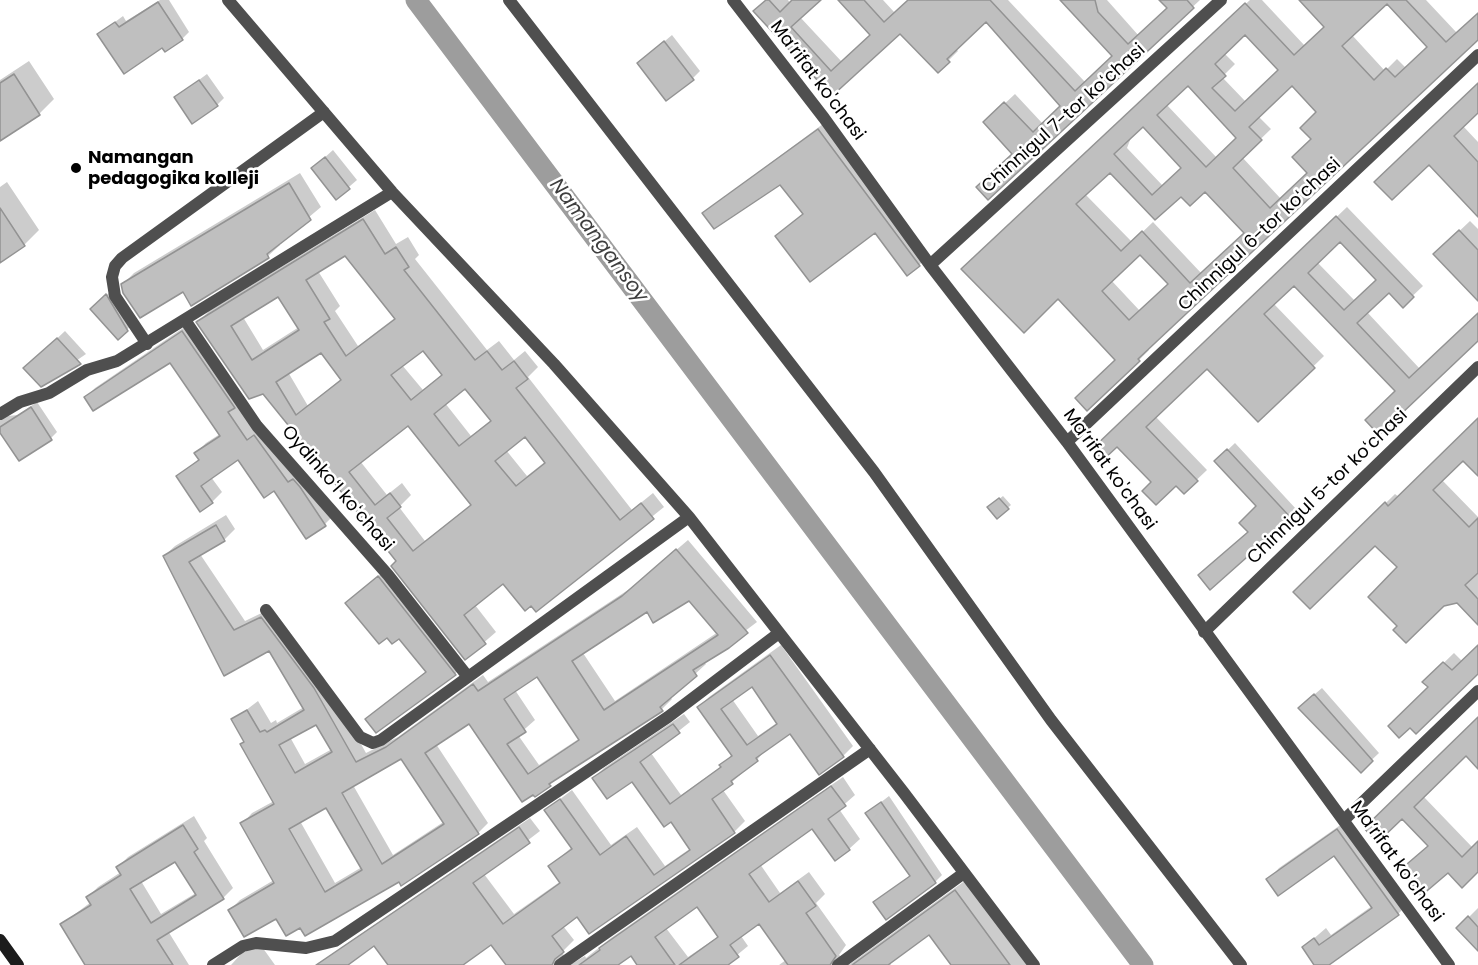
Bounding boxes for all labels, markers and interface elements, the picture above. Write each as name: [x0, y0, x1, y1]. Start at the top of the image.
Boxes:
street label: Maʼrifat ko'chasi: [765, 17, 869, 145]
street label: Chinnigul 7-tor koʻchasi: [978, 40, 1150, 198]
place label: Namangan pedagogika kolleji: [88, 147, 259, 190]
street label: Chinnigul 6-tor koʻchasi: [1174, 154, 1346, 316]
marker: Namangan pedagogika kolleji: [69, 161, 83, 175]
water label: Namangansoy: [544, 174, 652, 308]
street label: Maʼrifat ko'chasi: [1058, 405, 1160, 535]
street label: Chinnigul 5-tor koʻchasi: [1243, 405, 1413, 569]
street label: Oydinkoʻl koʻchasi: [276, 422, 398, 556]
street label: Maʼrifat ko'chasi: [1345, 797, 1447, 927]

